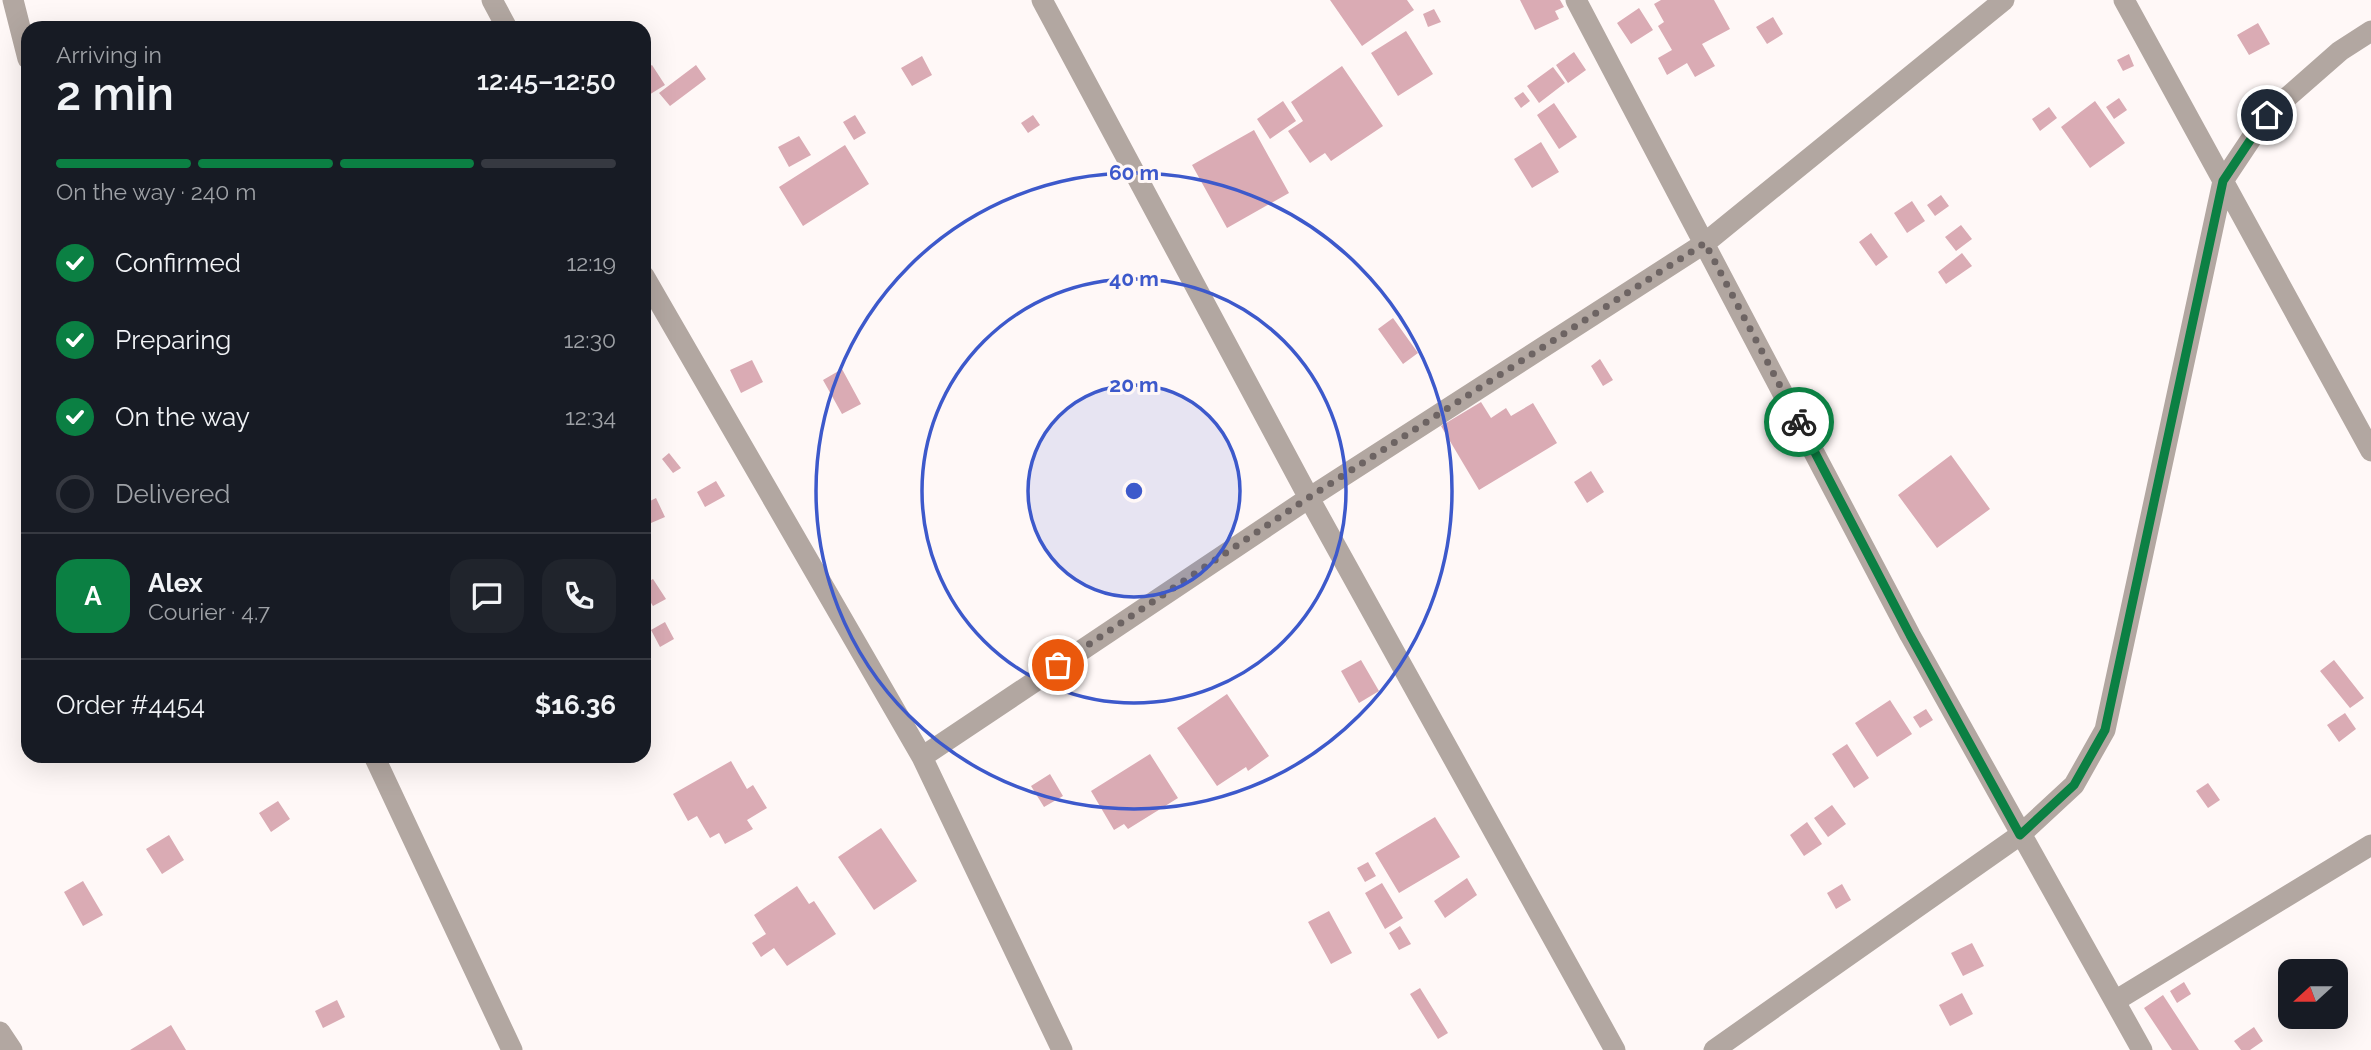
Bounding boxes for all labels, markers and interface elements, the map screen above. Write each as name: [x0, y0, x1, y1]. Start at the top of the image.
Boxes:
text: Arriving in: [56, 41, 162, 68]
text: 12:45–12:50: [477, 66, 616, 96]
text: 2 min: [56, 67, 174, 121]
pin: [2237, 85, 2297, 145]
icon: home: [2248, 96, 2286, 134]
text: 60 m: [1109, 160, 1159, 185]
text: On the way · 240 m: [56, 178, 256, 205]
icon: check: [56, 244, 94, 282]
text: Confirmed: [115, 248, 241, 278]
text: 12:19: [567, 249, 616, 276]
text: 40 m: [1109, 266, 1159, 291]
icon: check: [56, 321, 94, 359]
text: Preparing: [115, 325, 231, 355]
text: 12:30: [563, 326, 616, 353]
text: 20 m: [1109, 372, 1159, 397]
courier: [1764, 387, 1834, 457]
icon: check: [56, 398, 94, 436]
text: On the way: [115, 402, 250, 432]
text: 12:34: [565, 403, 616, 430]
icon: bike: [1780, 403, 1818, 441]
text: Delivered: [115, 479, 230, 509]
centre of rings: [1122, 479, 1146, 503]
button: chat: [450, 559, 524, 633]
button: phone: [542, 559, 616, 633]
text: Alex: [148, 568, 203, 598]
text: A: [84, 581, 102, 611]
text: Courier · 4.7: [148, 598, 270, 625]
pin: [1028, 635, 1088, 695]
icon: bag: [1039, 646, 1077, 684]
text: Order #4454: [56, 690, 205, 720]
text: $16.36: [535, 690, 616, 720]
north arrow: [2278, 959, 2348, 1029]
map controls: [2278, 959, 2348, 1029]

